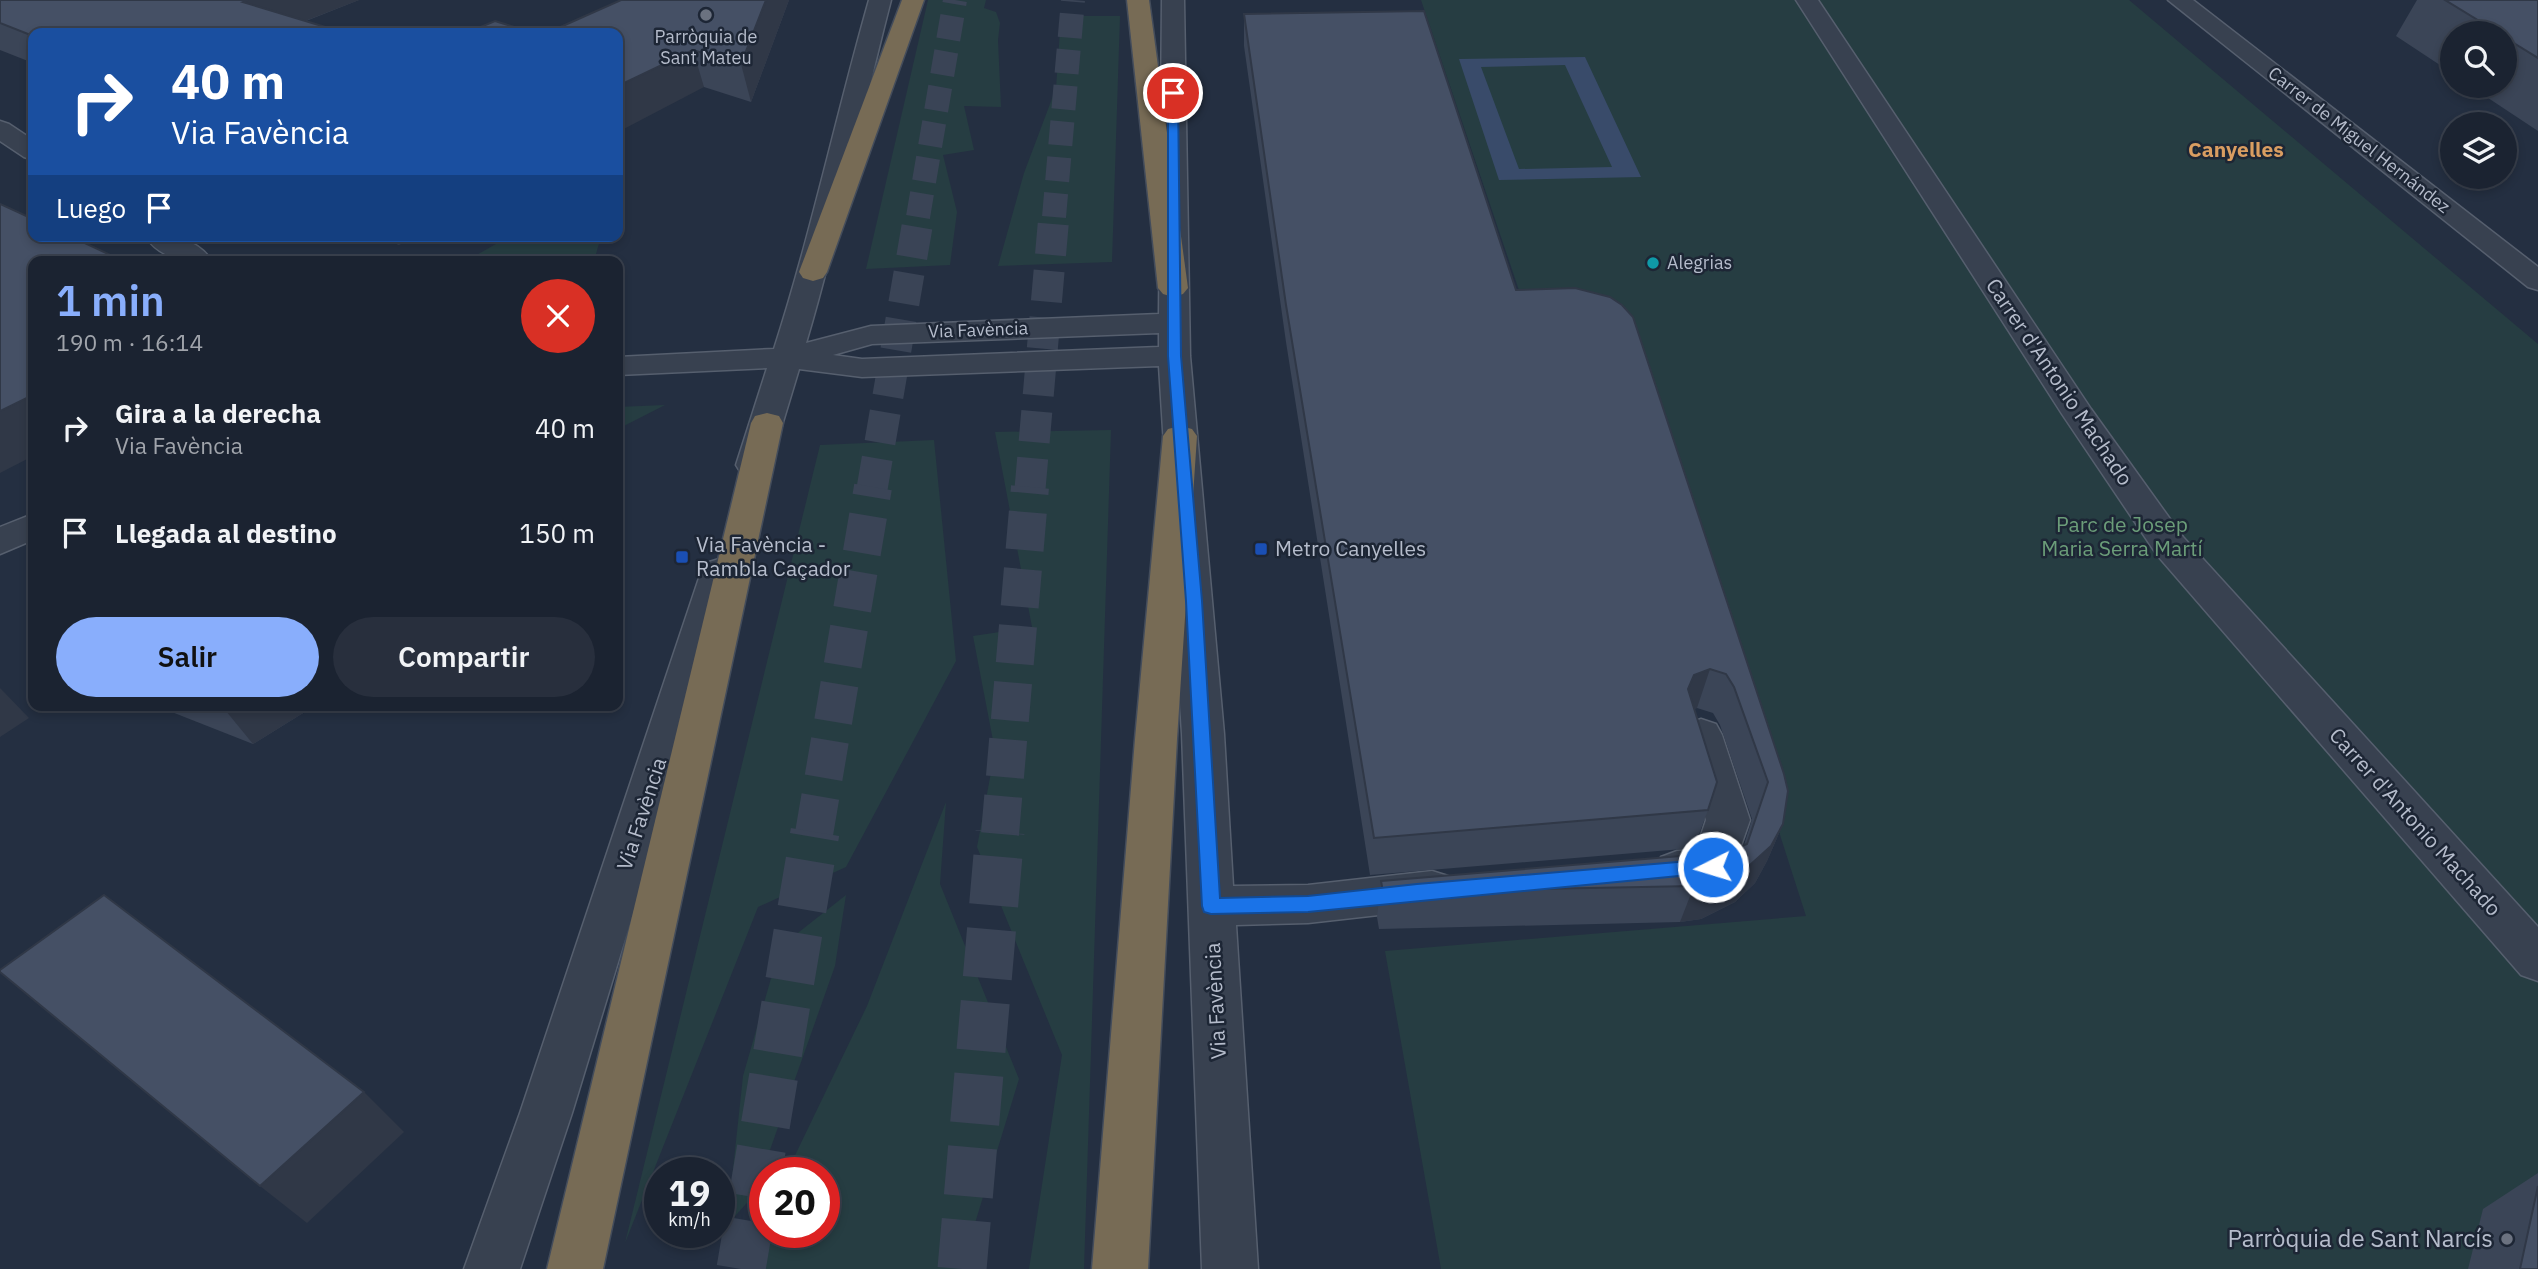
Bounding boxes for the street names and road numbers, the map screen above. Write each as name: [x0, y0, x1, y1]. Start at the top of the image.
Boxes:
street label: Carrer de Miguel Hernández: [2264, 61, 2455, 218]
street label: Carrer d'Antonio Machado: [1980, 272, 2140, 491]
street label: Via Favència: [928, 316, 1029, 343]
street label: Carrer d'Antonio Machado: [2324, 721, 2508, 921]
street label: Via Favència: [610, 754, 672, 874]
street label: Via Favència: [1198, 942, 1232, 1060]

